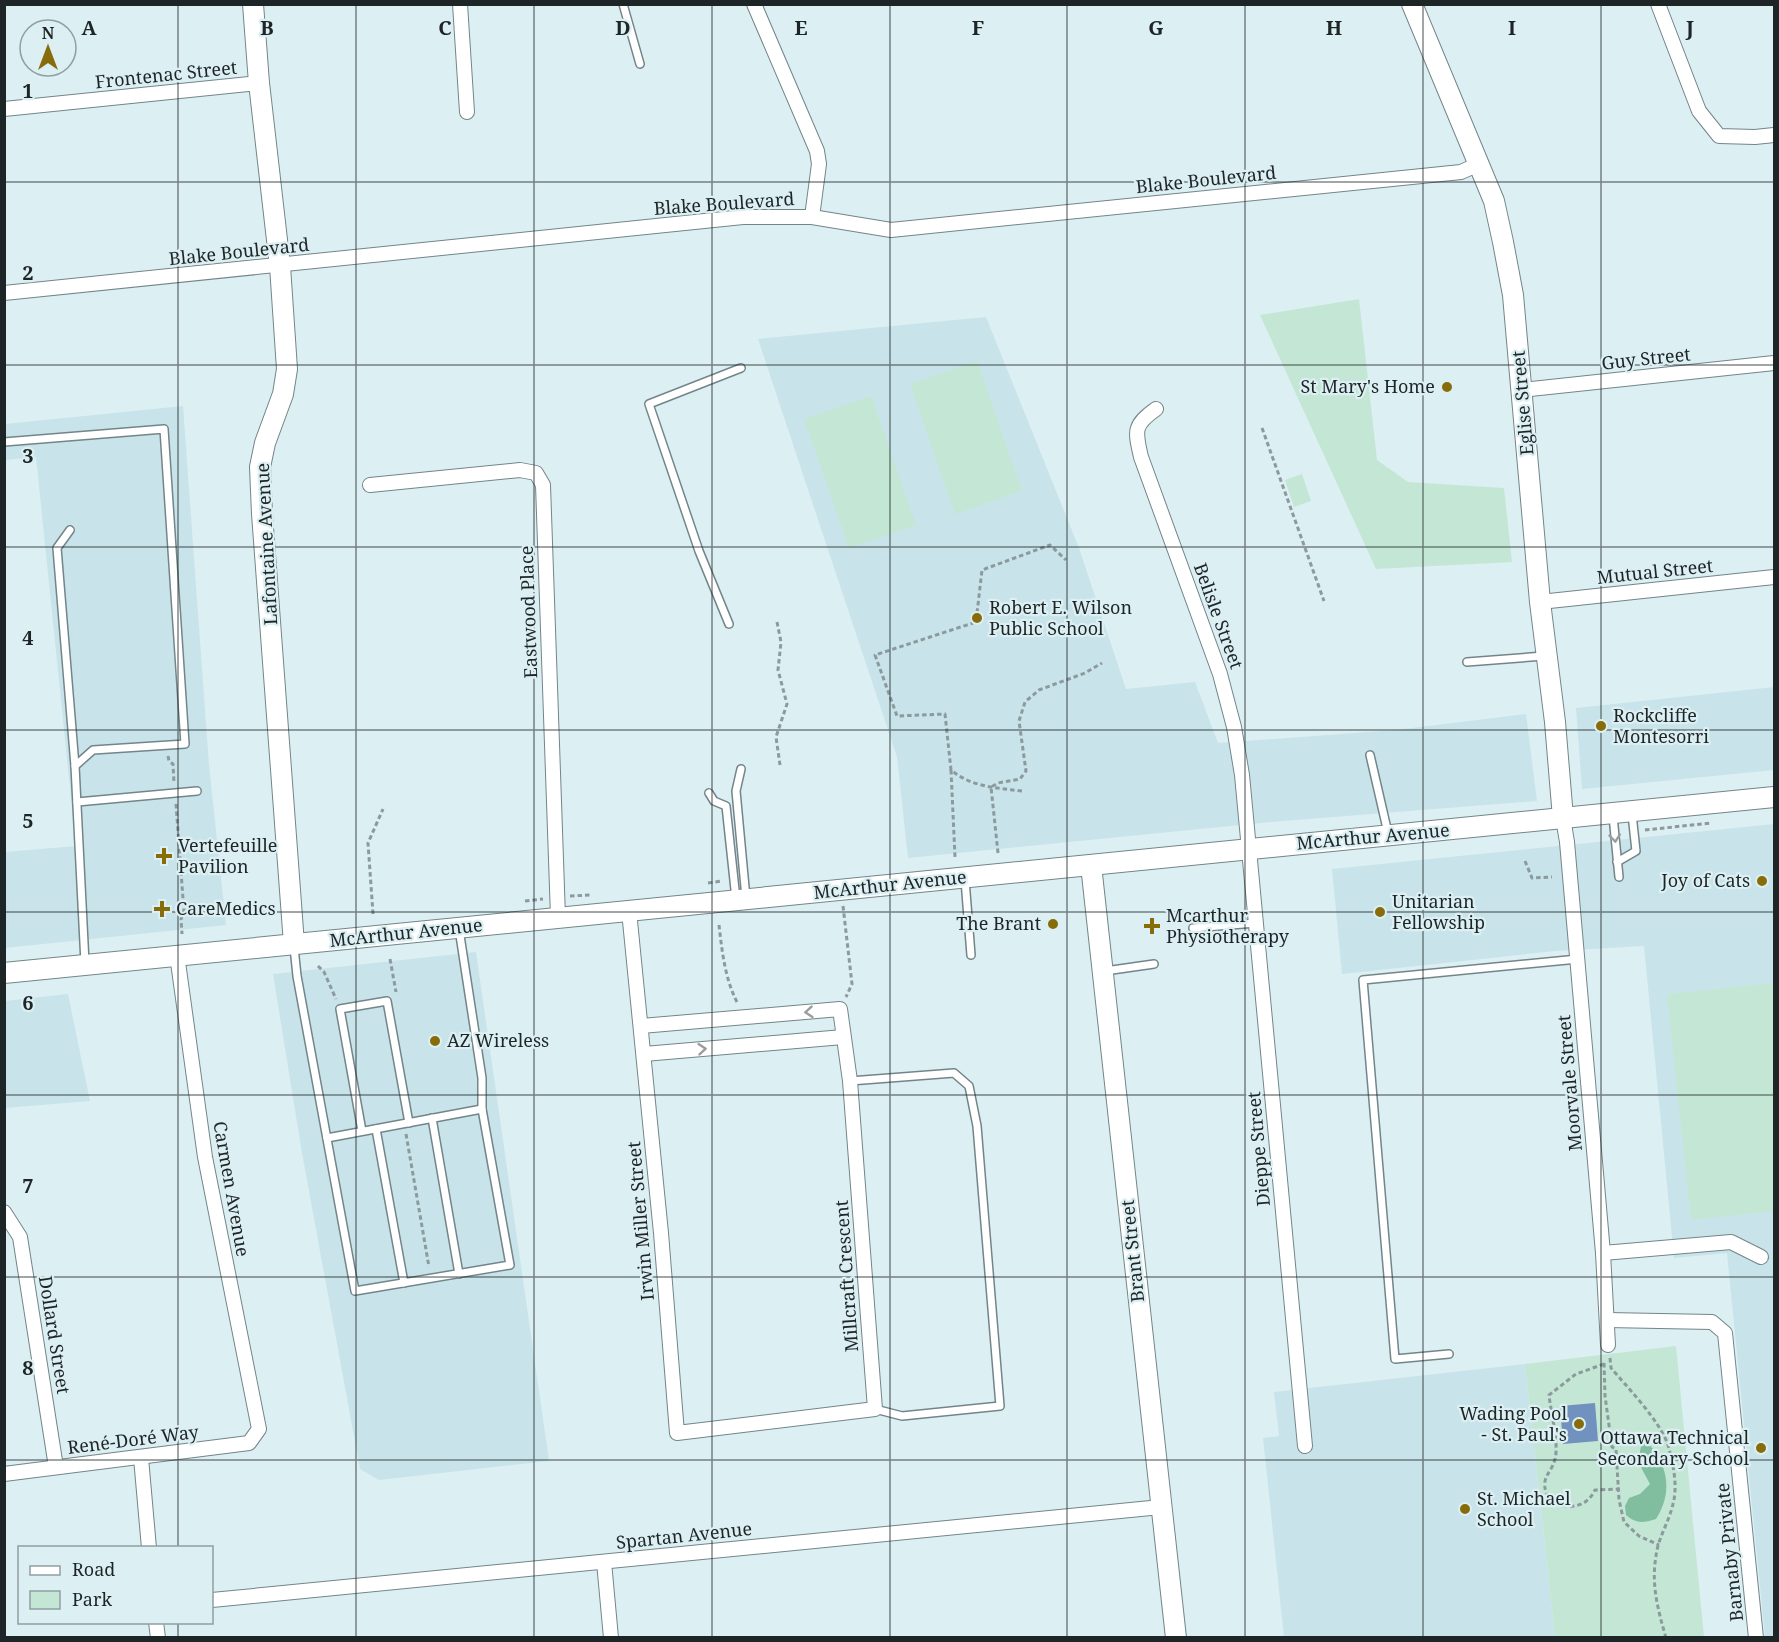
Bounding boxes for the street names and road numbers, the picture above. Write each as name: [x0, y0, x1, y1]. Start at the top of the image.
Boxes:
street label: Frontenac Street: [94, 55, 238, 93]
street label: Blake Boulevard: [1135, 160, 1277, 198]
street label: Blake Boulevard: [653, 186, 795, 220]
street label: Blake Boulevard: [168, 232, 310, 270]
street label: Guy Street: [1600, 341, 1692, 375]
street label: Eglise Street: [1505, 350, 1539, 456]
street label: Lafontaine Avenue: [250, 462, 282, 626]
street label: Eastwood Place: [514, 545, 542, 679]
street label: Mutual Street: [1596, 553, 1714, 589]
street label: Belisle Street: [1189, 559, 1249, 672]
street label: McArthur Avenue: [1295, 817, 1450, 855]
street label: McArthur Avenue: [812, 864, 968, 904]
street label: McArthur Avenue: [328, 912, 484, 952]
street label: Moorvale Street: [1551, 1014, 1587, 1152]
street label: Dieppe Street: [1241, 1091, 1275, 1207]
street label: Carmen Avenue: [208, 1119, 256, 1258]
street label: Irwin Miller Street: [621, 1141, 659, 1302]
street label: Millcraft Crescent: [829, 1199, 863, 1353]
street label: Brant Street: [1115, 1199, 1149, 1304]
street label: Dollard Street: [34, 1274, 76, 1396]
street label: René-Doré Way: [66, 1419, 201, 1459]
street label: Barnaby Private: [1710, 1482, 1748, 1623]
street label: Spartan Avenue: [615, 1516, 753, 1554]

